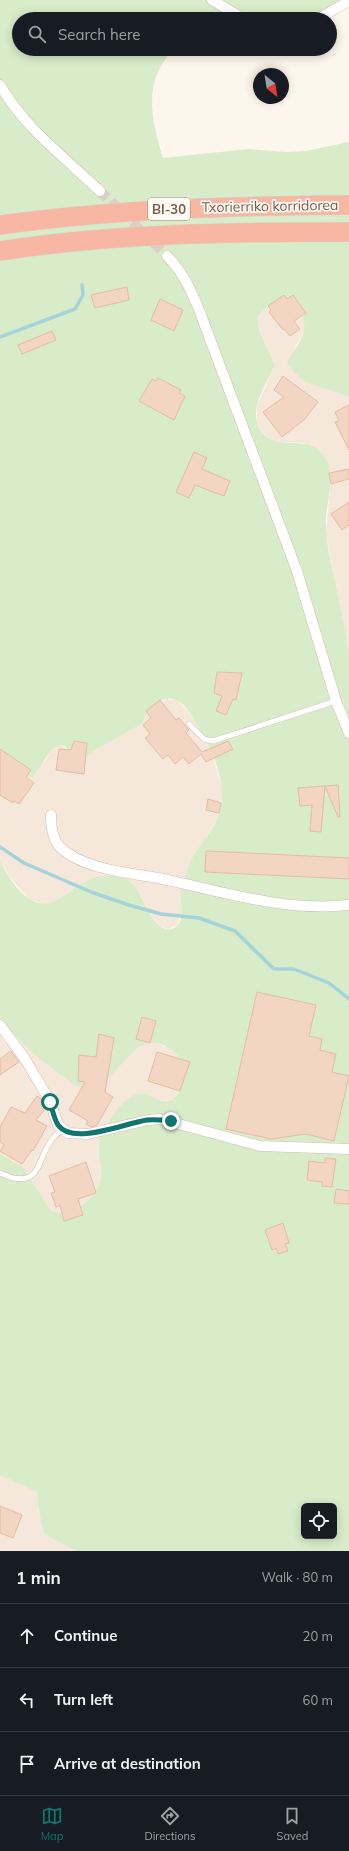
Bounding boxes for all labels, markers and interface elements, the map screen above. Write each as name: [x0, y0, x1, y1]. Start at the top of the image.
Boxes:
search box: [12, 12, 337, 56]
icon: search: [26, 23, 48, 45]
text: Search here: [58, 25, 140, 44]
north arrow: [253, 68, 289, 104]
street label: Txorierriko korridorea: [201, 196, 339, 216]
road number: BI-30: [148, 198, 190, 220]
route start: [41, 1093, 59, 1111]
route end: [162, 1112, 180, 1130]
map controls: [301, 1503, 337, 1539]
button: locate: [301, 1503, 337, 1539]
text: 1 min: [16, 1567, 61, 1588]
text: Walk · 80 m: [262, 1569, 333, 1585]
icon: ahead: [16, 1625, 38, 1647]
text: Continue: [54, 1626, 117, 1645]
text: 20 m: [303, 1628, 333, 1644]
icon: left: [16, 1689, 38, 1711]
text: Turn left: [54, 1690, 113, 1709]
text: 60 m: [303, 1692, 333, 1708]
icon: arrive: [16, 1753, 38, 1775]
text: Arrive at destination: [54, 1754, 201, 1773]
tab: Map: [41, 1805, 63, 1843]
tab: Directions: [145, 1805, 195, 1843]
tab: Saved: [277, 1805, 308, 1843]

